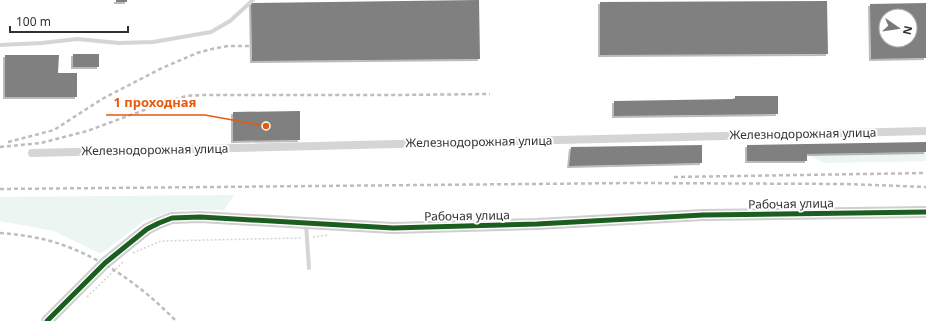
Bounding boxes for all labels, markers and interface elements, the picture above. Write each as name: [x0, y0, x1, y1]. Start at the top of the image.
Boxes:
scale bar: [10, 8, 128, 34]
north arrow: [878, 8, 918, 48]
text: 100 m: [16, 13, 51, 30]
text: N: [900, 24, 917, 36]
callout: 1 проходная: [106, 90, 205, 115]
text: 1 проходная: [114, 93, 196, 111]
street label: Железнодорожная улица: [729, 124, 877, 143]
street label: Железнодорожная улица: [405, 132, 553, 151]
street label: Железнодорожная улица: [81, 140, 229, 159]
street label: Рабочая улица: [748, 194, 834, 213]
street label: Рабочая улица: [424, 206, 510, 225]

